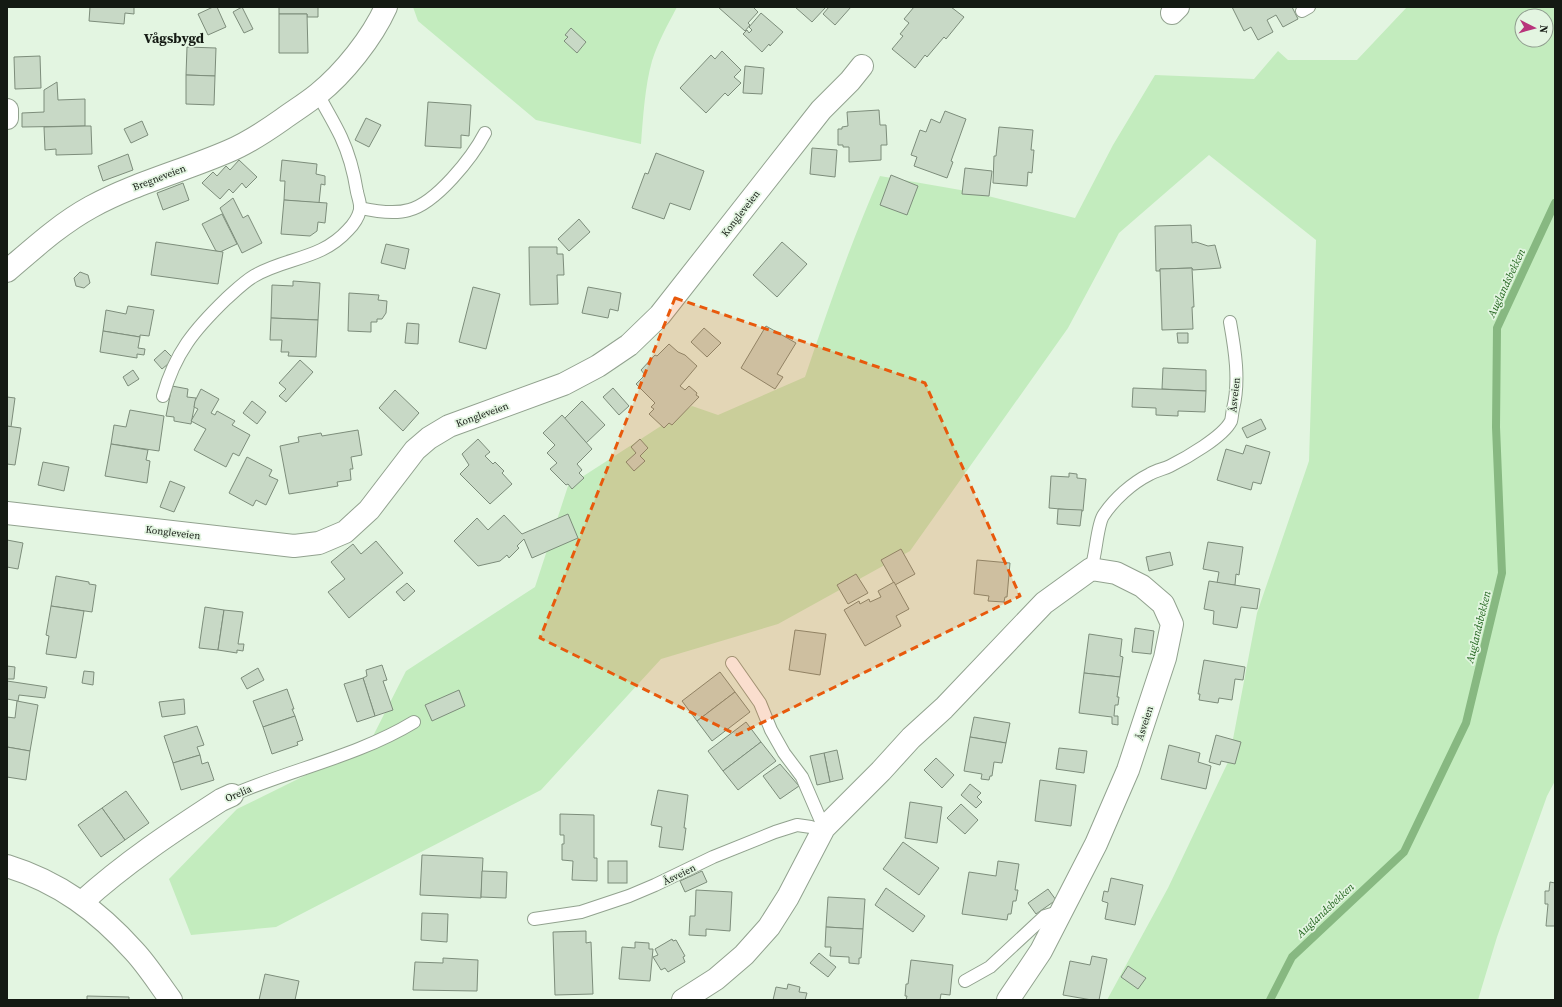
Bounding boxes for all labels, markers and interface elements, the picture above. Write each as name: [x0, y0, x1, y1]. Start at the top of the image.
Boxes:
north arrow: [1514, 8, 1554, 48]
text: N: [1536, 24, 1551, 34]
district label: Vågsbygd: [144, 28, 205, 48]
street label: Bregneveien: [131, 161, 188, 194]
street label: Kongleveien: [718, 188, 762, 239]
water label: Auglandsbekken: [1484, 246, 1529, 321]
street label: Åsveien: [1226, 377, 1243, 413]
street label: Kongleveien: [454, 399, 510, 430]
street label: Kongleveien: [145, 523, 201, 542]
water label: Auglandsbekken: [1462, 589, 1495, 666]
street label: Åsveien: [1133, 704, 1156, 742]
street label: Orelia: [223, 782, 254, 805]
street label: Åsveien: [661, 861, 698, 888]
water label: Auglandsbekken: [1292, 879, 1358, 942]

